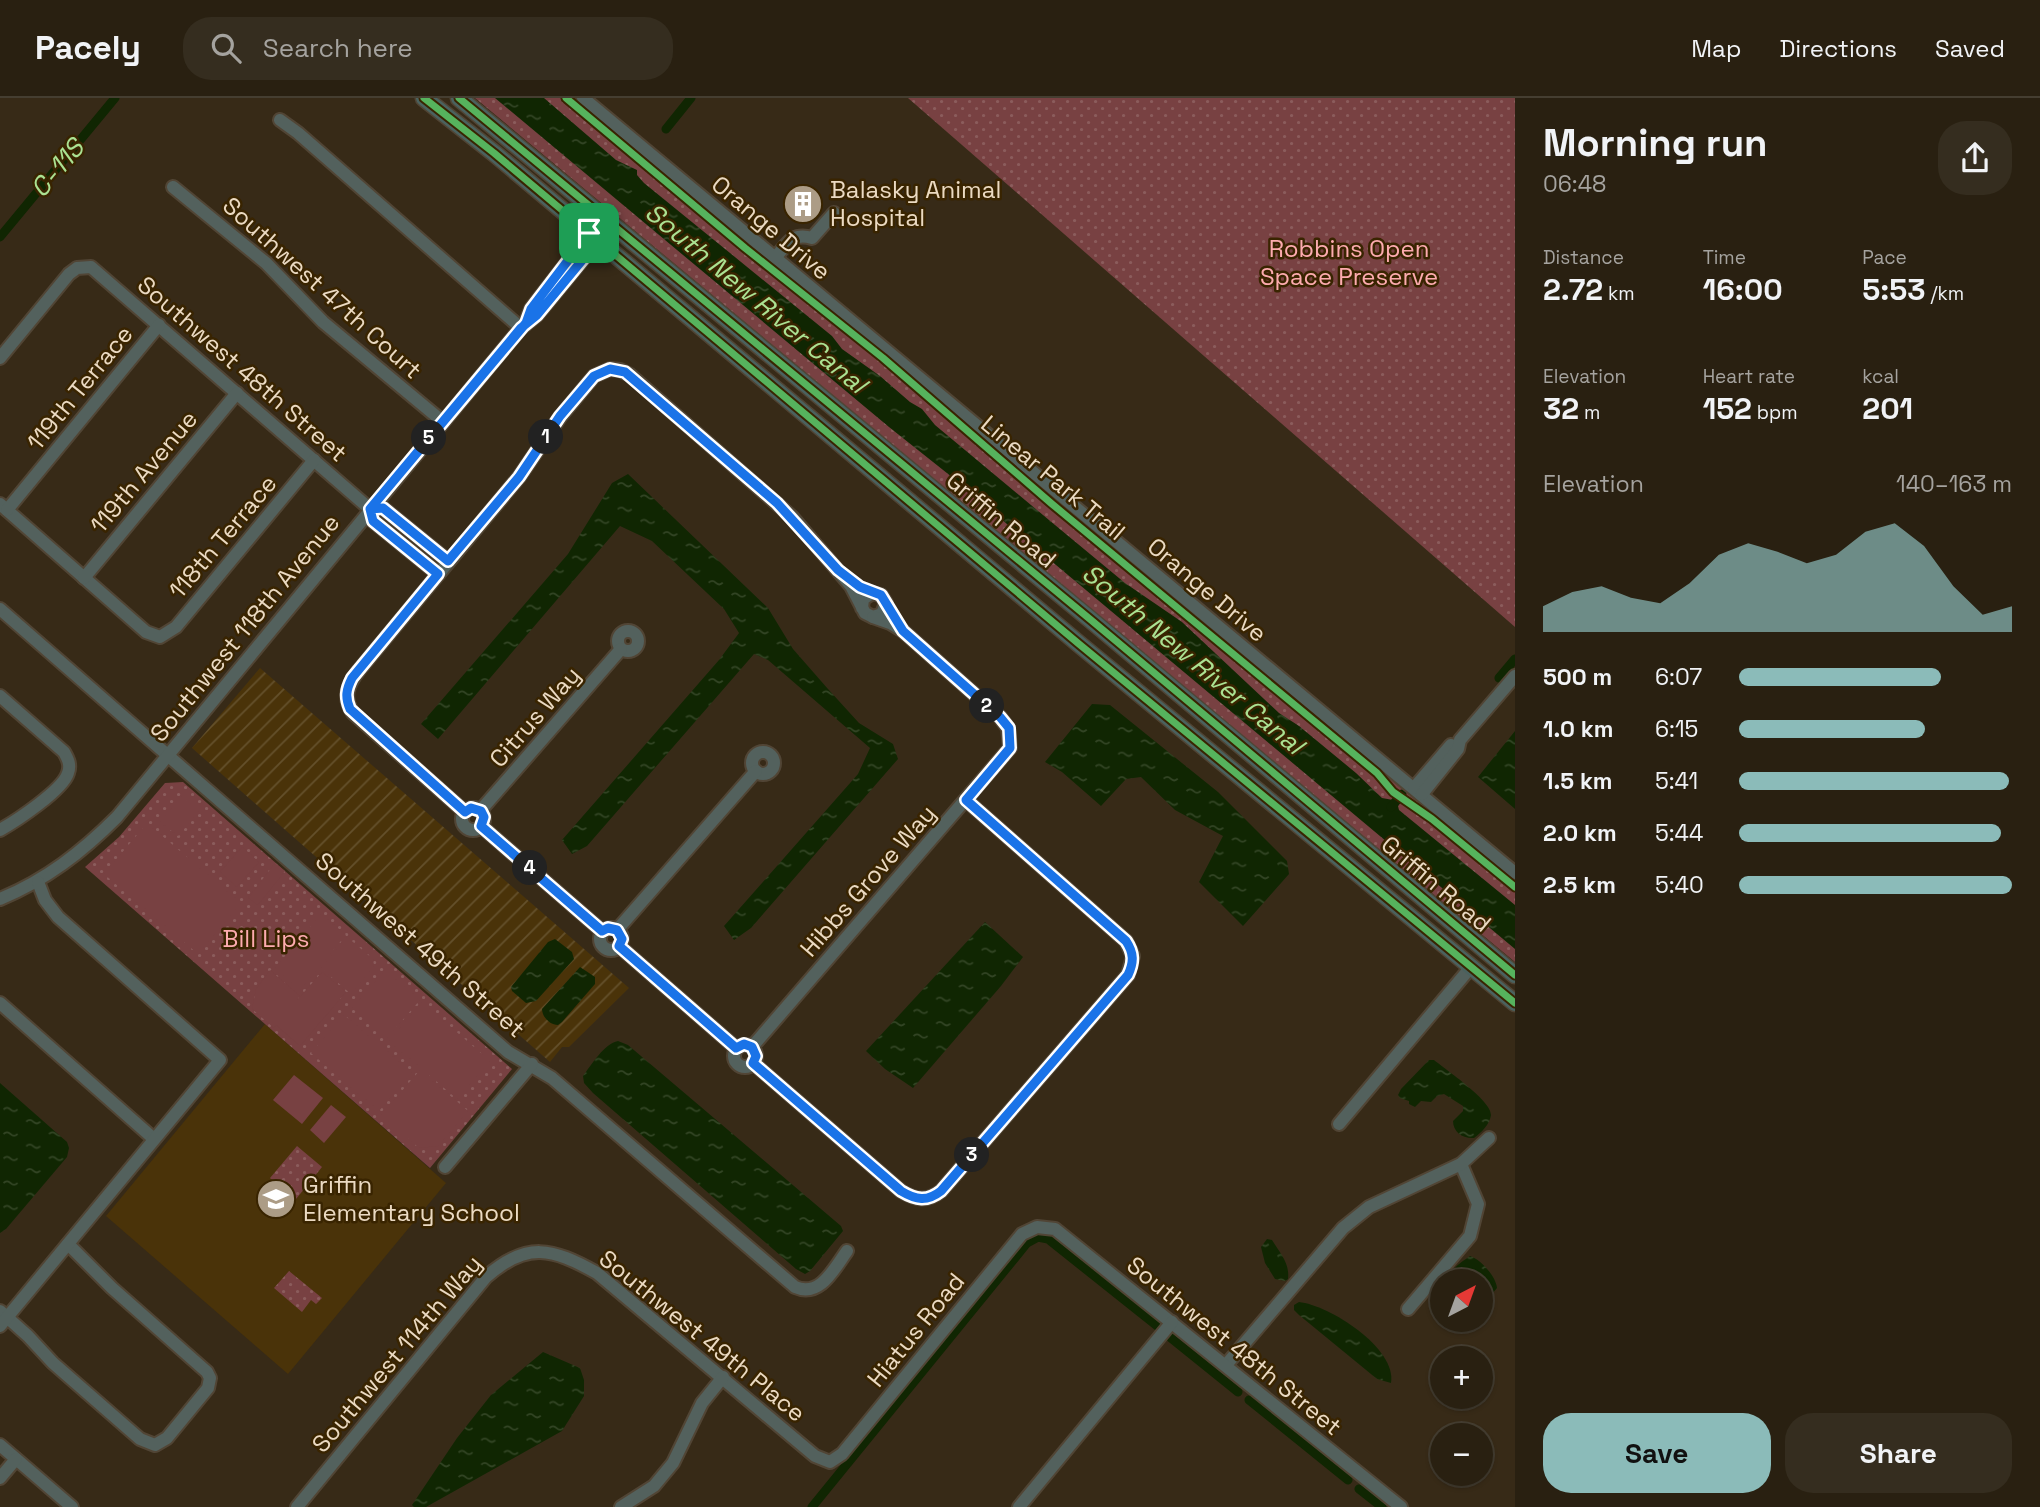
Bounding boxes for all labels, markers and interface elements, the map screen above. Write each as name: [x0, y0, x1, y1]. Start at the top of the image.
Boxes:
search box: [183, 17, 673, 80]
text: Pacely: [35, 27, 141, 69]
icon: search: [207, 29, 245, 67]
text: Search here: [263, 31, 413, 65]
text: Map: [1691, 33, 1741, 64]
text: Directions: [1779, 33, 1897, 64]
text: Saved: [1935, 33, 2005, 64]
text: Morning run: [1543, 119, 1768, 167]
button: share: [1938, 121, 2012, 195]
water label: C-11S: [23, 129, 93, 204]
street label: Orange Drive: [705, 169, 837, 287]
text: 06:48: [1543, 169, 1606, 199]
place label: Balasky Animal Hospital: [830, 174, 1001, 233]
building icon: Balasky Animal Hospital: [782, 183, 824, 225]
street label: Southwest 47th Court: [216, 190, 428, 385]
water label: South New River Canal: [638, 195, 876, 403]
pin: [559, 203, 619, 263]
icon: arrive: [570, 214, 608, 252]
park label: Robbins Open Space Preserve: [1260, 233, 1438, 292]
text: Distance: [1543, 245, 1624, 270]
text: Time: [1703, 245, 1746, 270]
text: Pace: [1862, 245, 1907, 270]
street label: Southwest 48th Street: [131, 269, 354, 468]
text: 2.72: [1543, 270, 1603, 309]
text: 16:00: [1703, 270, 1783, 309]
text: 5:53: [1862, 270, 1926, 309]
text: km: [1603, 281, 1635, 306]
text: /km: [1926, 281, 1964, 306]
street label: 119th Terrace: [20, 319, 139, 456]
text: Elevation: [1543, 364, 1626, 389]
text: Heart rate: [1703, 364, 1795, 389]
text: kcal: [1862, 364, 1899, 389]
text: 32: [1543, 389, 1579, 428]
text: 152: [1703, 389, 1752, 428]
text: 201: [1862, 389, 1913, 428]
text: m: [1579, 400, 1600, 425]
text: bpm: [1752, 400, 1798, 425]
street label: 119th Avenue: [83, 404, 204, 540]
street label: Linear Park Trail: [975, 408, 1132, 547]
pin: 5: [412, 420, 446, 456]
pin: 1: [528, 420, 564, 454]
text: 1: [541, 424, 550, 449]
text: 5: [423, 425, 434, 450]
street label: Griffin Road: [940, 465, 1063, 575]
street label: 118th Terrace: [162, 469, 283, 605]
text: Elevation: [1543, 469, 1644, 499]
text: 140–163 m: [1896, 469, 2012, 499]
street label: Southwest 118th Avenue: [143, 508, 346, 748]
street label: Orange Drive: [1141, 531, 1273, 649]
water label: South New River Canal: [1075, 556, 1313, 764]
street label: Citrus Way: [482, 660, 587, 774]
text: 500 m: [1543, 662, 1612, 692]
text: 6:07: [1655, 662, 1702, 692]
pin: 2: [970, 688, 1004, 724]
text: 2: [981, 693, 992, 718]
text: 1.0 km: [1543, 714, 1613, 744]
text: 6:15: [1655, 714, 1698, 744]
text: 1.5 km: [1543, 766, 1613, 796]
text: 5:41: [1655, 766, 1698, 796]
street label: Hibbs Grove Way: [793, 798, 942, 963]
text: 2.0 km: [1543, 818, 1617, 848]
text: 5:44: [1655, 818, 1703, 848]
street label: Griffin Road: [1375, 829, 1498, 939]
street label: Southwest 49th Street: [310, 846, 530, 1044]
pin: 4: [512, 850, 548, 886]
text: 2.5 km: [1543, 870, 1616, 900]
text: 5:40: [1655, 870, 1704, 900]
park label: Bill Lips: [223, 923, 309, 954]
pin: 3: [954, 1138, 990, 1172]
text: 3: [966, 1142, 977, 1167]
place label: Griffin Elementary School: [303, 1169, 520, 1228]
school or university icon: Griffin Elementary School: [255, 1178, 297, 1220]
street label: Southwest 49th Place: [593, 1243, 812, 1428]
street label: Southwest 114th Way: [305, 1249, 488, 1459]
street label: Southwest 48th Street: [1120, 1249, 1348, 1442]
street label: Hiatus Road: [860, 1266, 971, 1393]
north arrow: [1430, 1269, 1493, 1332]
map controls: [1430, 1269, 1493, 1486]
button: +: [1430, 1346, 1493, 1409]
button: Save: [1543, 1413, 1771, 1493]
button: Share: [1785, 1413, 2012, 1493]
button: −: [1430, 1423, 1493, 1486]

